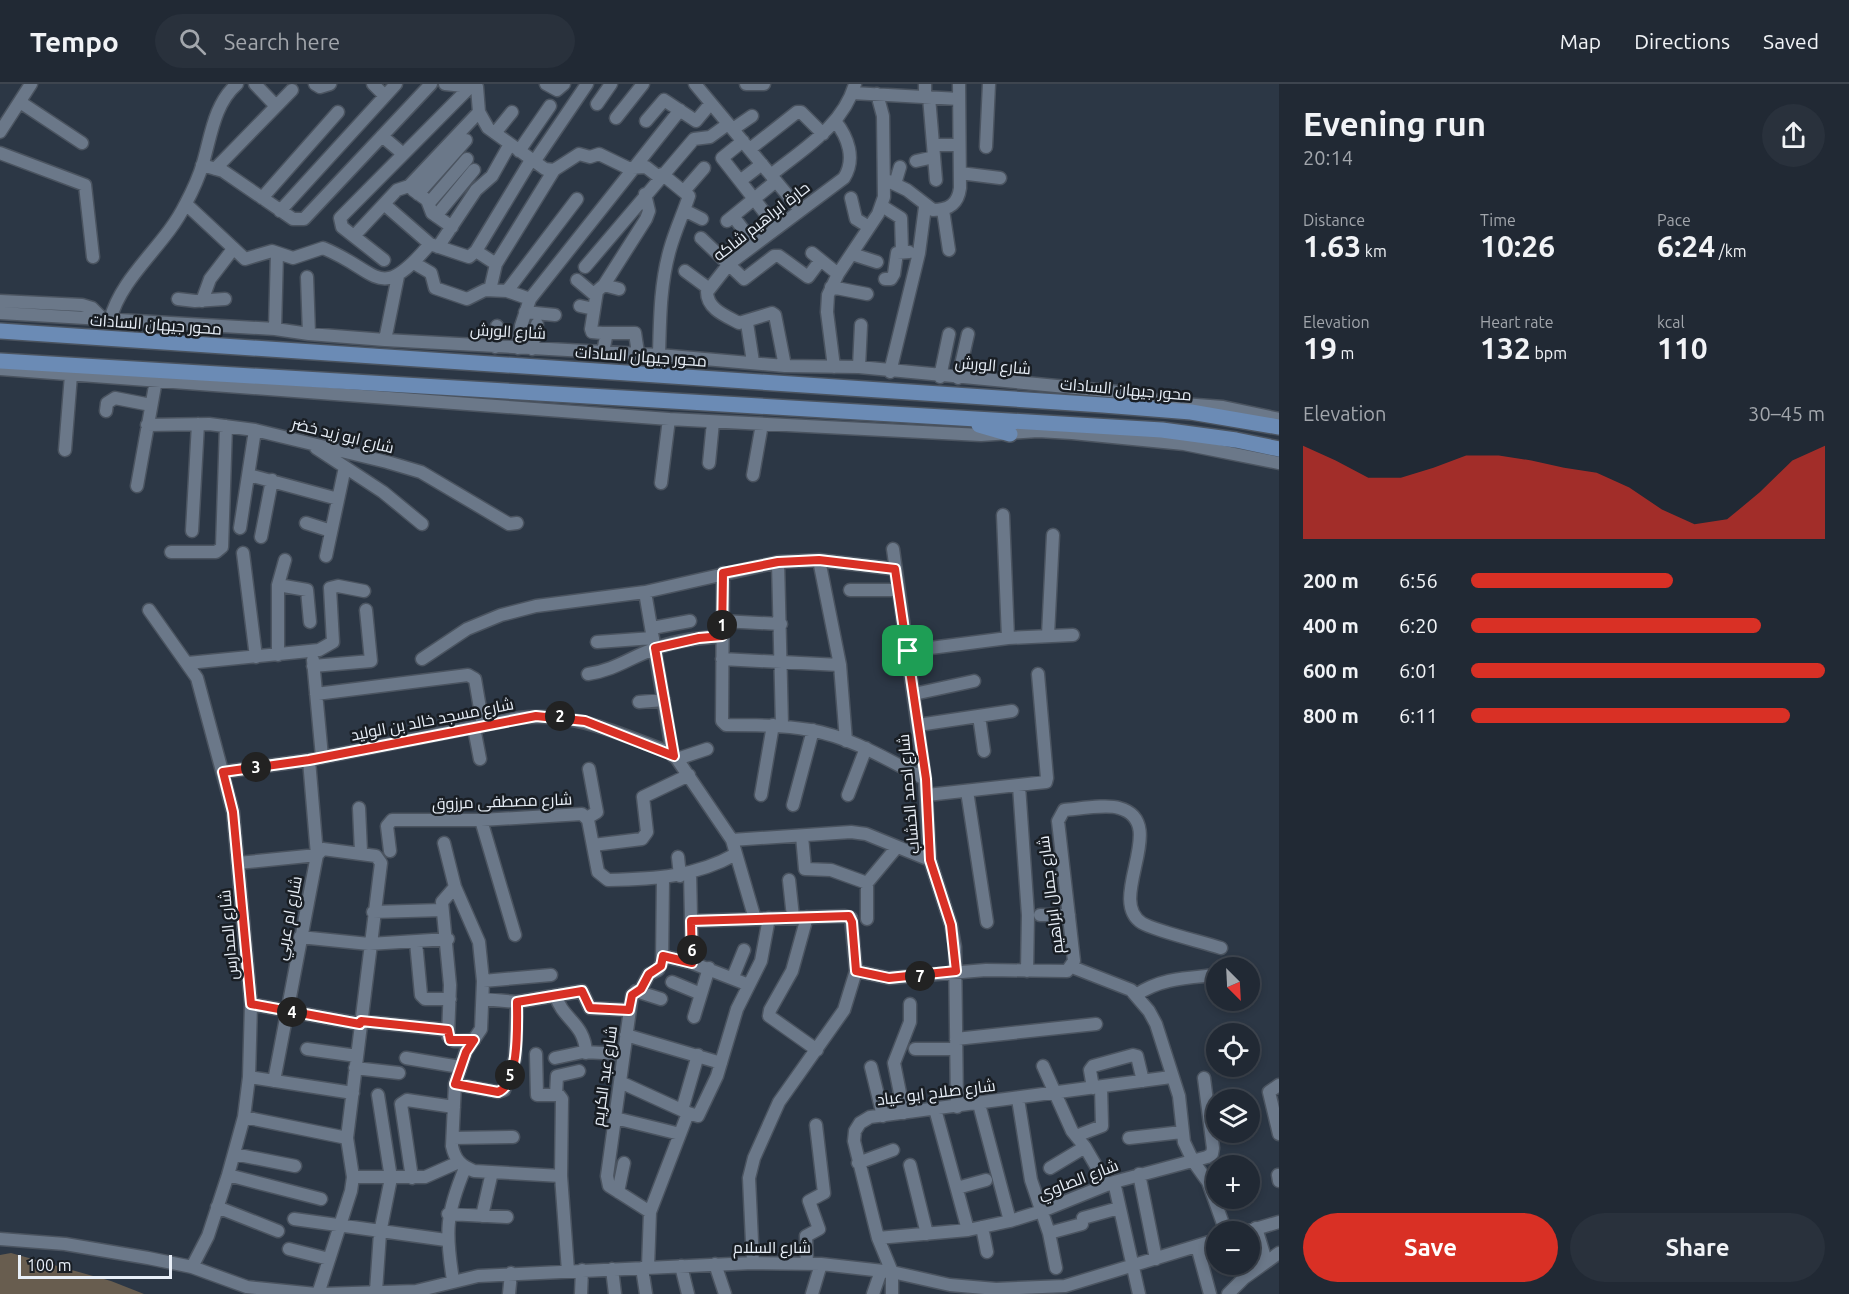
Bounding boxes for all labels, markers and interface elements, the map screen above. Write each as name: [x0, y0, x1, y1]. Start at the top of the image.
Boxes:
search box: [155, 14, 575, 68]
icon: search: [176, 25, 209, 58]
text: Tempo: [30, 26, 119, 57]
text: Search here: [224, 29, 340, 54]
text: Map: [1560, 29, 1601, 53]
text: Directions: [1634, 29, 1730, 53]
text: Saved: [1763, 29, 1819, 53]
button: share: [1762, 104, 1825, 167]
text: Evening run: [1303, 105, 1486, 142]
text: 20:14: [1303, 146, 1353, 169]
street label: حارة ابراهيم شاكه: [709, 178, 815, 267]
text: Distance: [1303, 211, 1365, 229]
text: Time: [1480, 211, 1516, 229]
text: Pace: [1657, 211, 1691, 229]
text: 1.63: [1303, 229, 1361, 263]
text: 10:26: [1480, 229, 1555, 263]
text: 6:24: [1657, 229, 1715, 263]
text: km: [1361, 242, 1387, 260]
text: /km: [1715, 242, 1747, 260]
street label: محور جيهان السادات: [89, 310, 223, 340]
text: Elevation: [1303, 313, 1370, 331]
text: Heart rate: [1480, 313, 1554, 331]
text: kcal: [1657, 313, 1685, 331]
street label: شارع الورش: [469, 320, 547, 345]
text: 19: [1303, 331, 1337, 365]
text: 132: [1480, 331, 1531, 365]
text: 110: [1657, 331, 1708, 365]
street label: محور جيهان السادات: [574, 342, 708, 372]
text: m: [1337, 344, 1354, 362]
text: bpm: [1531, 344, 1567, 362]
street label: شارع الورش: [954, 353, 1032, 380]
street label: محور جيهان السادات: [1059, 374, 1193, 406]
text: Elevation: [1303, 402, 1386, 425]
text: 30–45 m: [1748, 402, 1825, 425]
street label: شارع ابو زيد خضر: [288, 413, 396, 459]
text: 200 m: [1303, 569, 1359, 592]
text: 6:56: [1399, 569, 1438, 592]
pin: 1: [707, 610, 737, 640]
text: 400 m: [1303, 614, 1359, 637]
text: 6:20: [1399, 614, 1438, 637]
text: 1: [717, 616, 727, 634]
pin: [882, 625, 933, 676]
icon: arrive: [891, 634, 924, 667]
text: 600 m: [1303, 659, 1359, 682]
text: 6:01: [1399, 659, 1438, 682]
street label: شارع مسجد خالد بن الوليد: [349, 694, 516, 747]
pin: 2: [545, 701, 575, 731]
text: 800 m: [1303, 704, 1359, 727]
text: 6:11: [1399, 704, 1438, 727]
text: 2: [555, 707, 565, 725]
street label: شارع احمد الخشاب: [894, 733, 925, 855]
pin: 3: [241, 752, 271, 782]
text: 3: [251, 758, 261, 776]
street label: شارع مصطفى مرزوق: [432, 790, 573, 815]
street label: شارع جمال ابراهيم: [1034, 834, 1069, 955]
street label: شارع ام عربي: [271, 874, 310, 963]
street label: شارع المدارس: [215, 889, 244, 981]
pin: 6: [677, 935, 707, 965]
text: 6: [687, 941, 697, 959]
north arrow: [1206, 957, 1260, 1011]
map controls: [1206, 957, 1260, 1275]
pin: 7: [905, 961, 935, 991]
text: 7: [915, 967, 925, 985]
pin: 4: [277, 997, 307, 1027]
text: 4: [287, 1003, 297, 1021]
button: locate: [1206, 1023, 1260, 1077]
street label: شارع عبد الكريم: [588, 1025, 623, 1128]
pin: 5: [495, 1060, 525, 1090]
text: 5: [505, 1066, 515, 1084]
street label: شارع صلاح ابو عياد: [876, 1076, 997, 1111]
button: layers: [1206, 1089, 1260, 1143]
street label: شارع الصاوي: [1035, 1155, 1123, 1207]
button: +: [1206, 1155, 1260, 1209]
button: Save: [1303, 1213, 1558, 1282]
button: Share: [1570, 1213, 1825, 1282]
button: −: [1206, 1221, 1260, 1275]
street label: شارع السلام: [733, 1238, 811, 1259]
scale bar: [18, 1252, 172, 1280]
text: 100 m: [27, 1256, 72, 1274]

